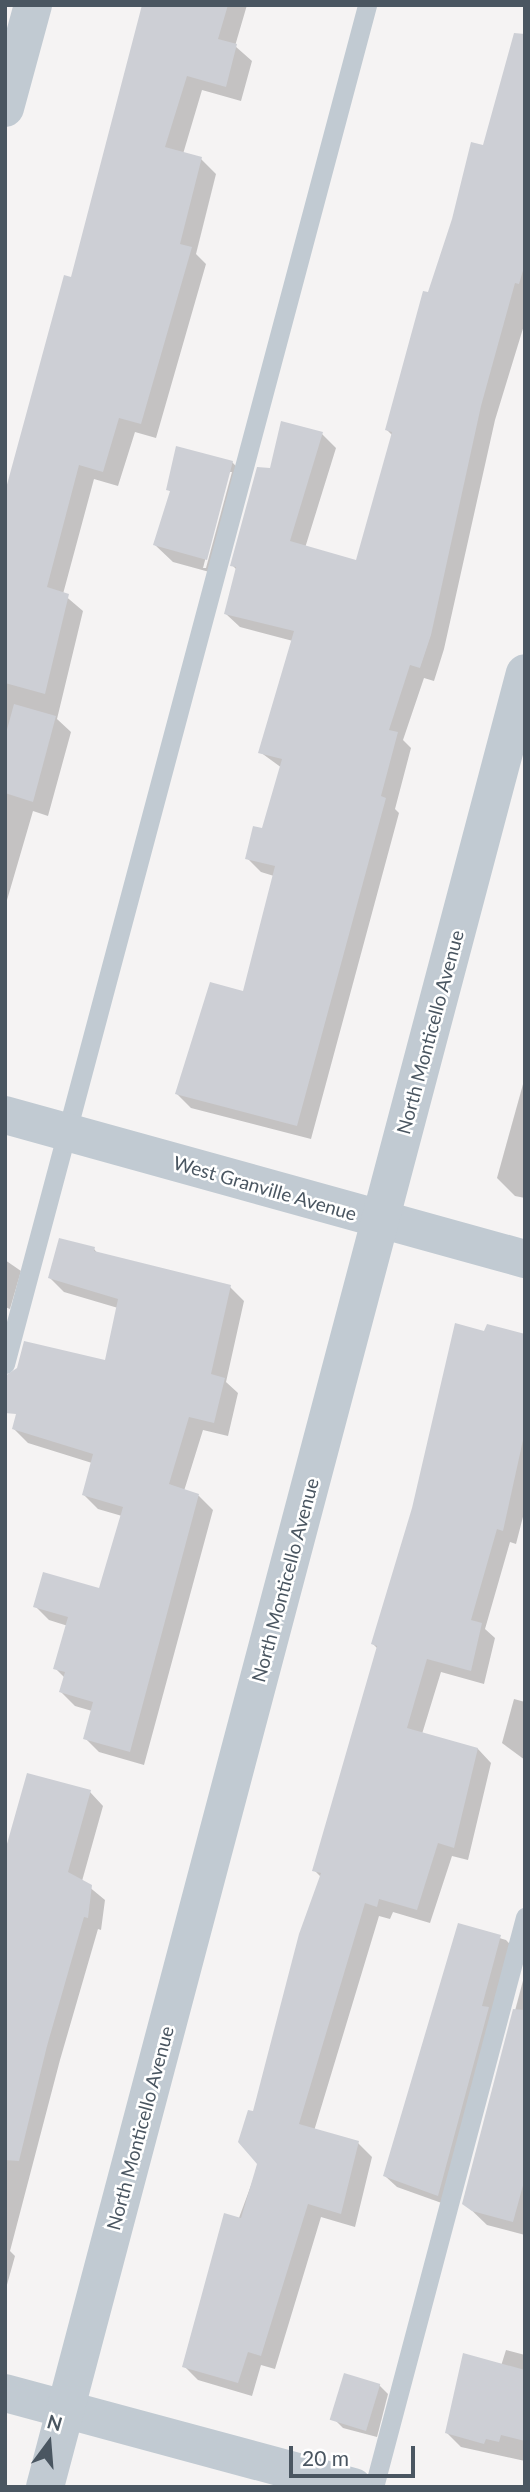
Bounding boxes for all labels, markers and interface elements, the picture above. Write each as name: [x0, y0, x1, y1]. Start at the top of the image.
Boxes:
street label: North Monticello Avenue: [392, 927, 468, 1137]
street label: West Granville Avenue: [171, 1151, 359, 1225]
street label: North Monticello Avenue: [247, 1475, 323, 1685]
street label: North Monticello Avenue: [102, 2023, 178, 2233]
north arrow: [14, 2408, 84, 2478]
text: N: [45, 2409, 65, 2435]
scale bar: [292, 2432, 418, 2476]
text: 20 m: [302, 2445, 349, 2470]

